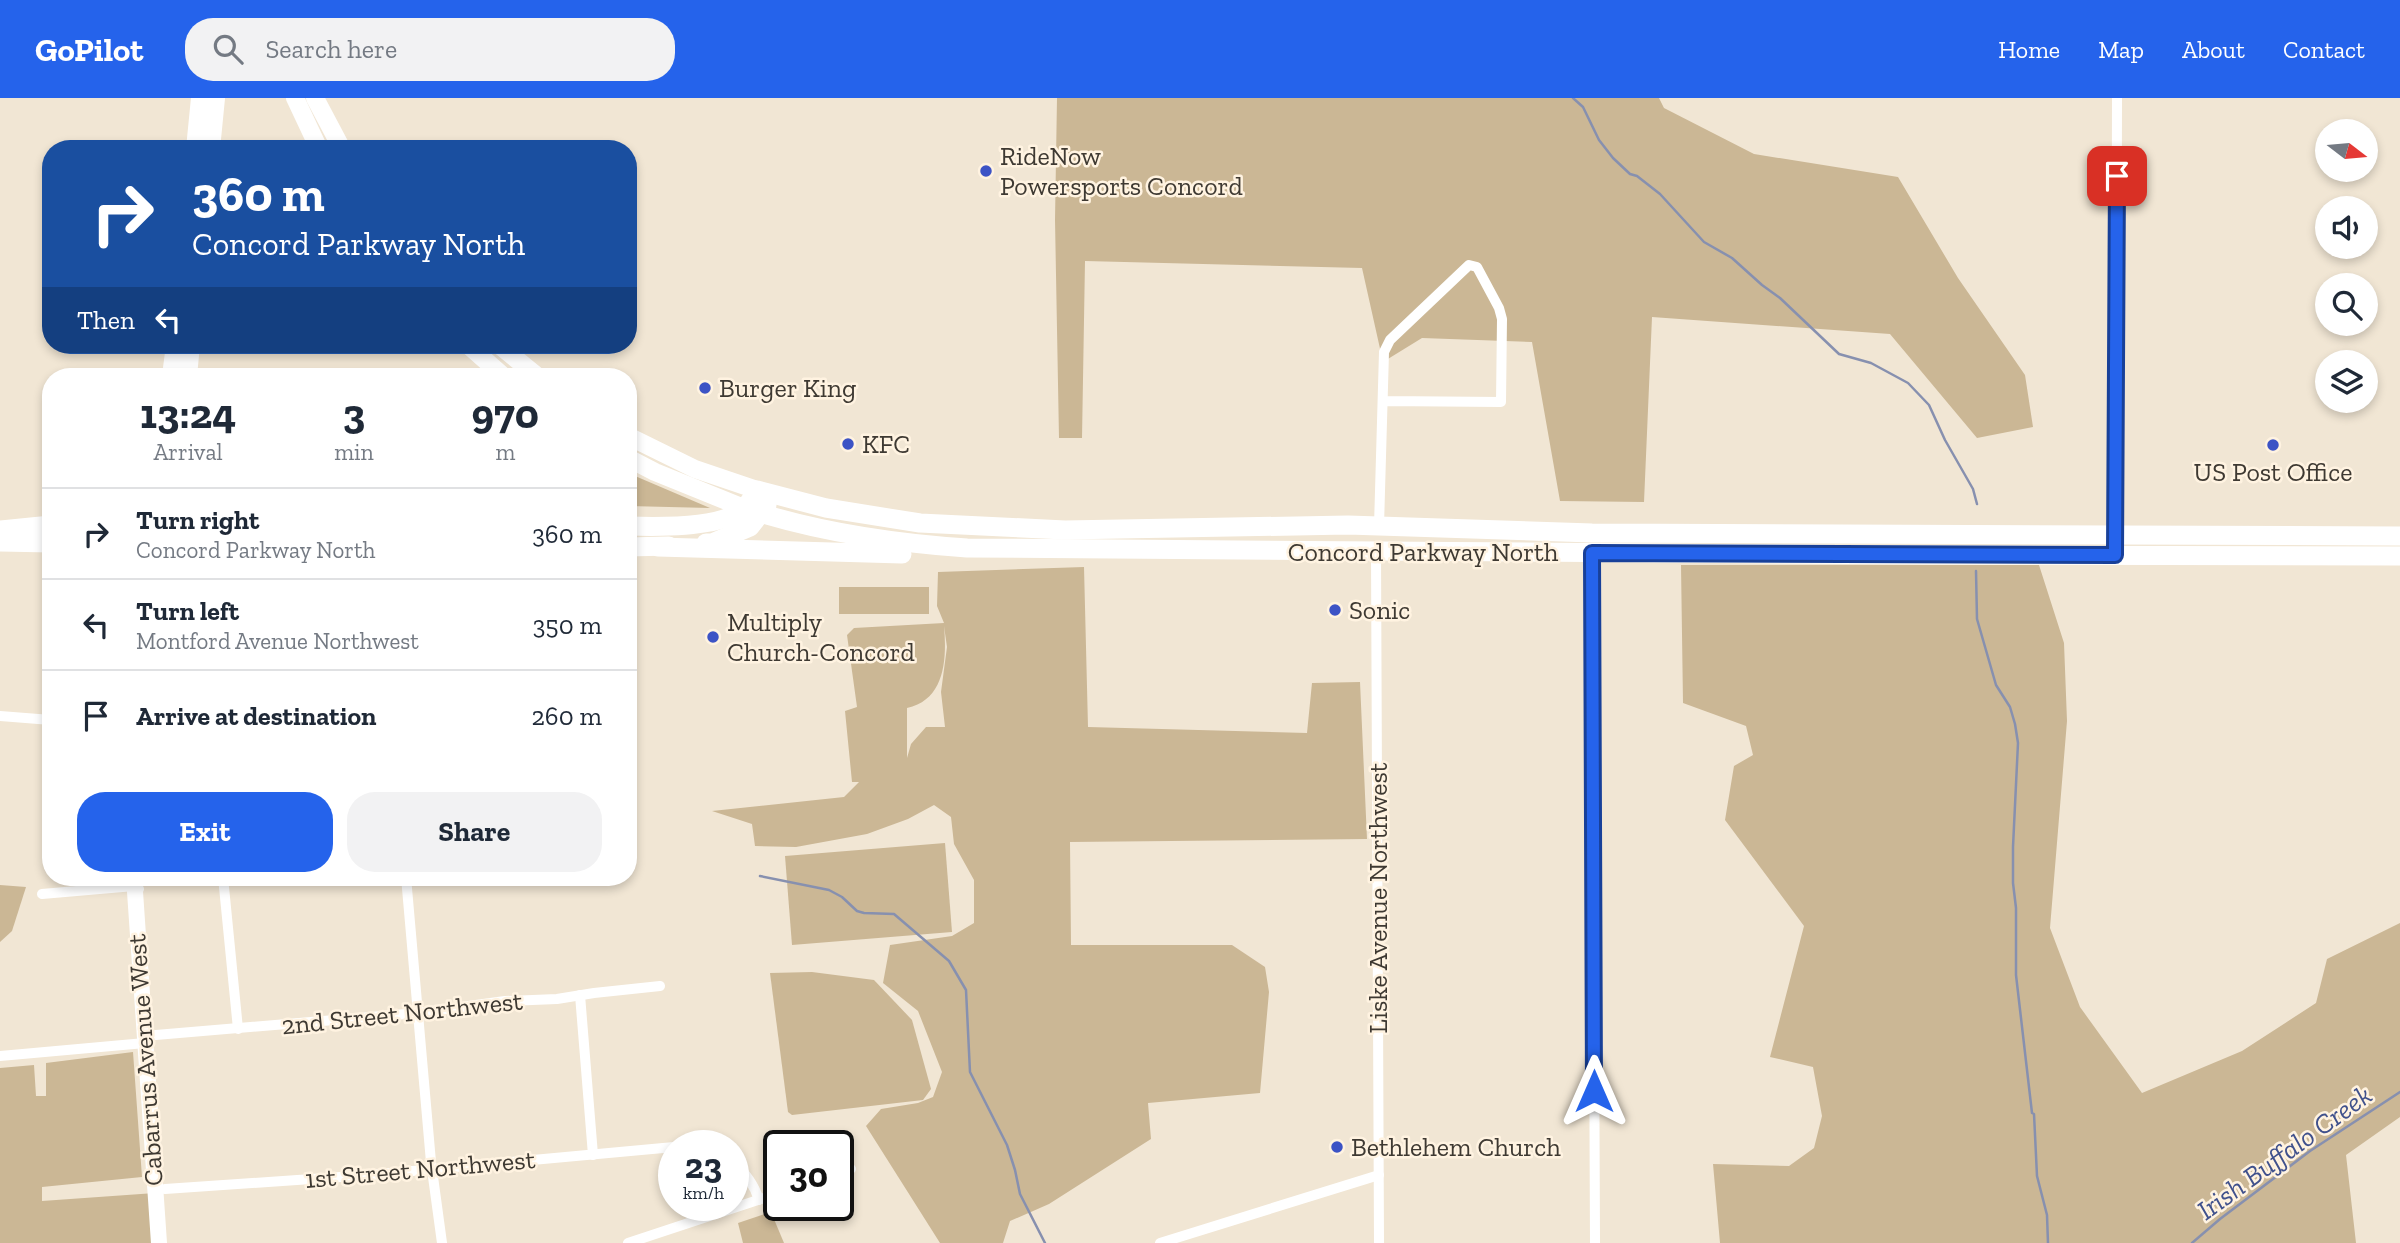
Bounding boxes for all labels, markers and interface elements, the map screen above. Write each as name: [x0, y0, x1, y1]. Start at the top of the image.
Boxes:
search box: [185, 18, 675, 81]
text: GoPilot: [35, 30, 143, 69]
icon: search: [209, 30, 247, 68]
text: Search here: [265, 33, 397, 65]
text: Home: [1998, 35, 2060, 64]
text: Map: [2098, 35, 2144, 64]
text: About: [2182, 35, 2245, 64]
text: Contact: [2283, 35, 2365, 64]
north arrow: [2315, 119, 2378, 182]
map controls: [2315, 119, 2378, 413]
place label: RideNow Powersports Concord: [1000, 140, 1243, 202]
pin: [2087, 146, 2147, 206]
icon: arrive: [2098, 157, 2136, 195]
marker: RideNow Powersports Concord: [978, 163, 994, 179]
text: 360 m: [192, 165, 325, 224]
icon: right: [77, 168, 168, 259]
button: sound: [2315, 196, 2378, 259]
text: Concord Parkway North: [192, 225, 525, 263]
button: search: [2315, 273, 2378, 336]
icon: left: [149, 301, 187, 339]
text: Then: [77, 304, 135, 336]
button: layers: [2315, 350, 2378, 413]
place label: Burger King: [719, 372, 856, 404]
marker: Burger King: [697, 380, 713, 396]
text: 13:24: [140, 388, 236, 439]
text: 3: [343, 388, 365, 439]
text: 970: [472, 388, 539, 439]
place label: KFC: [862, 428, 910, 460]
marker: KFC: [840, 436, 856, 452]
marker: US Post Office: [2265, 437, 2281, 453]
text: Arrival: [153, 438, 223, 466]
text: min: [334, 438, 374, 466]
text: m: [495, 438, 515, 466]
place label: US Post Office: [2194, 456, 2352, 488]
text: Turn right: [136, 504, 259, 536]
icon: right: [77, 515, 115, 553]
text: 360 m: [532, 518, 602, 550]
text: Concord Parkway North: [136, 536, 375, 564]
street label: Concord Parkway North: [1288, 536, 1559, 568]
place label: Sonic: [1349, 594, 1410, 626]
text: Turn left: [136, 595, 239, 627]
marker: Sonic: [1327, 602, 1343, 618]
icon: left: [77, 606, 115, 644]
place label: Multiply Church-Concord: [727, 606, 915, 668]
text: 350 m: [533, 609, 602, 641]
text: Montford Avenue Northwest: [136, 627, 419, 655]
marker: Multiply Church-Concord: [705, 629, 721, 645]
icon: arrive: [77, 697, 115, 735]
text: Arrive at destination: [136, 700, 376, 732]
text: 260 m: [531, 700, 602, 732]
street label: Liske Avenue Northwest: [1362, 762, 1394, 1034]
button: Exit: [77, 792, 333, 872]
button: Share: [347, 792, 602, 872]
street label: Cabarrus Avenue West: [120, 933, 170, 1187]
street label: 2nd Street Northwest: [280, 984, 525, 1042]
position arrow: [1557, 1054, 1631, 1128]
water label: Irish Buffalo Creek: [2191, 1078, 2378, 1227]
speed limit sign: 30: [763, 1130, 854, 1221]
place label: Bethlehem Church: [1351, 1131, 1561, 1163]
marker: Bethlehem Church: [1329, 1139, 1345, 1155]
street label: 1st Street Northwest: [304, 1143, 537, 1195]
text: 23: [685, 1145, 722, 1187]
text: km/h: [683, 1182, 724, 1204]

